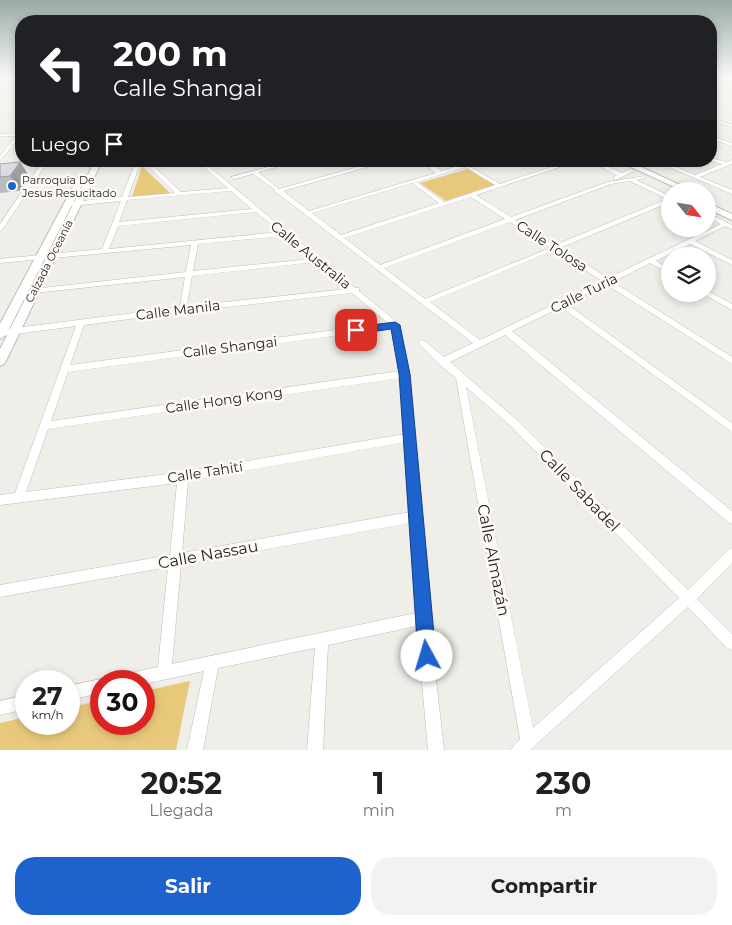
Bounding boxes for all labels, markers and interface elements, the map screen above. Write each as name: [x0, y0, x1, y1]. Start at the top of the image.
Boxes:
text: 200 m: [113, 32, 228, 75]
icon: left: [30, 35, 95, 100]
text: Calle Shangai: [113, 75, 263, 102]
icon: arrive: [100, 130, 128, 158]
text: Luego: [30, 133, 90, 156]
place label: Parroquia De Jesus Resucitado: [21, 173, 117, 200]
marker: Parroquia De Jesus Resucitado: [6, 180, 18, 192]
north arrow: [661, 182, 716, 238]
map controls: [661, 182, 716, 302]
street label: Calle Tolosa: [513, 216, 591, 276]
street label: Calzada Oceanía: [22, 217, 76, 305]
street label: Calle Australia: [267, 217, 355, 293]
button: layers: [661, 247, 716, 302]
street label: Calle Turia: [547, 269, 621, 317]
street label: Calle Manila: [135, 296, 221, 324]
pin: [335, 309, 377, 351]
icon: arrive: [342, 316, 370, 344]
street label: Calle Shangai: [182, 332, 278, 362]
street label: Calle Hong Kong: [164, 383, 284, 417]
street label: Calle Sabadel: [535, 445, 624, 536]
street label: Calle Tahití: [166, 457, 245, 487]
street label: Calle Almazán: [473, 502, 514, 618]
street label: Calle Nassau: [157, 536, 260, 573]
position arrow: [400, 629, 452, 681]
speed limit sign: 30: [90, 670, 155, 735]
text: 27: [32, 681, 63, 711]
text: km/h: [31, 707, 64, 722]
text: 20:52: [141, 765, 222, 802]
text: 1: [373, 765, 385, 802]
text: 230: [535, 765, 591, 802]
text: Llegada: [149, 801, 213, 820]
text: min: [363, 801, 395, 820]
text: m: [555, 801, 572, 820]
button: Salir: [15, 857, 361, 915]
button: Compartir: [371, 857, 717, 915]

